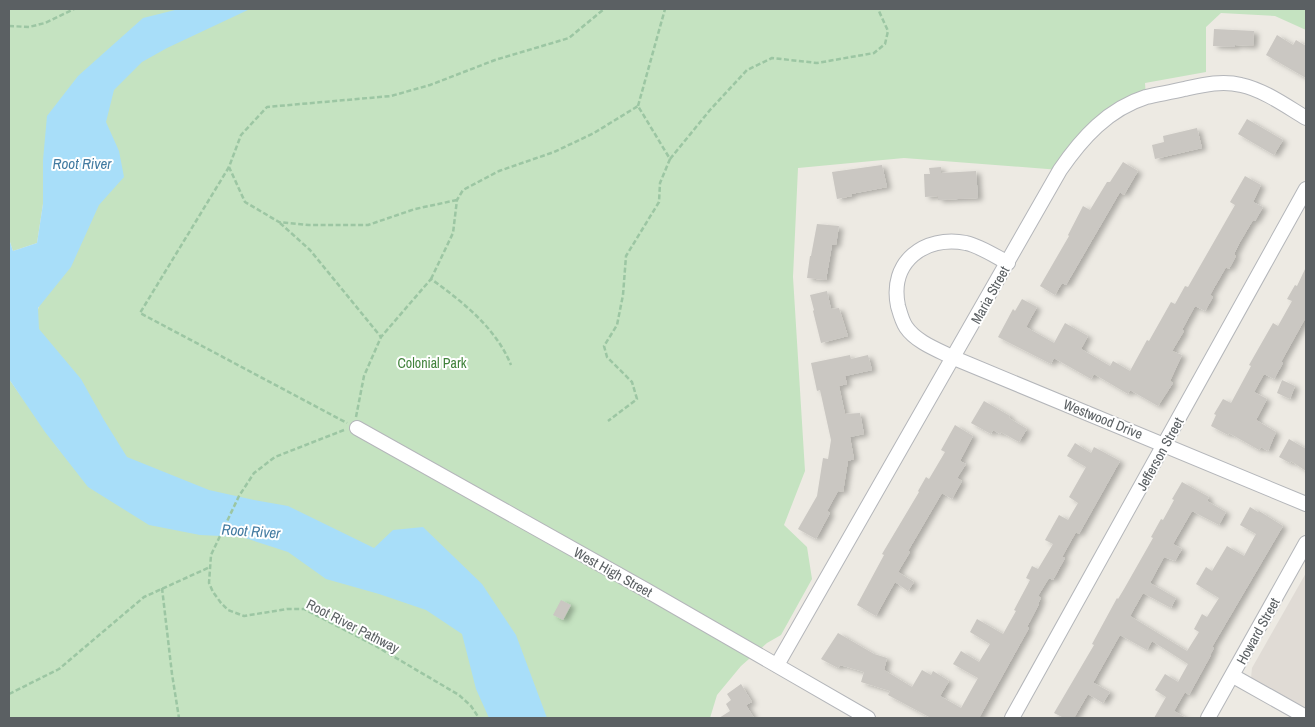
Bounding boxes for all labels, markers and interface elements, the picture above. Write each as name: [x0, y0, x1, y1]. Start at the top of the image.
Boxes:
water label: Root River: [53, 153, 112, 174]
street label: Maria Street: [967, 263, 1013, 327]
park label: Colonial Park: [398, 354, 467, 372]
street label: Westwood Drive: [1061, 395, 1145, 443]
street label: Jefferson Street: [1133, 414, 1187, 494]
water label: Root River: [221, 518, 282, 544]
street label: West High Street: [570, 543, 656, 601]
street label: Root River Pathway: [303, 595, 403, 657]
street label: Howard Street: [1232, 595, 1284, 667]

